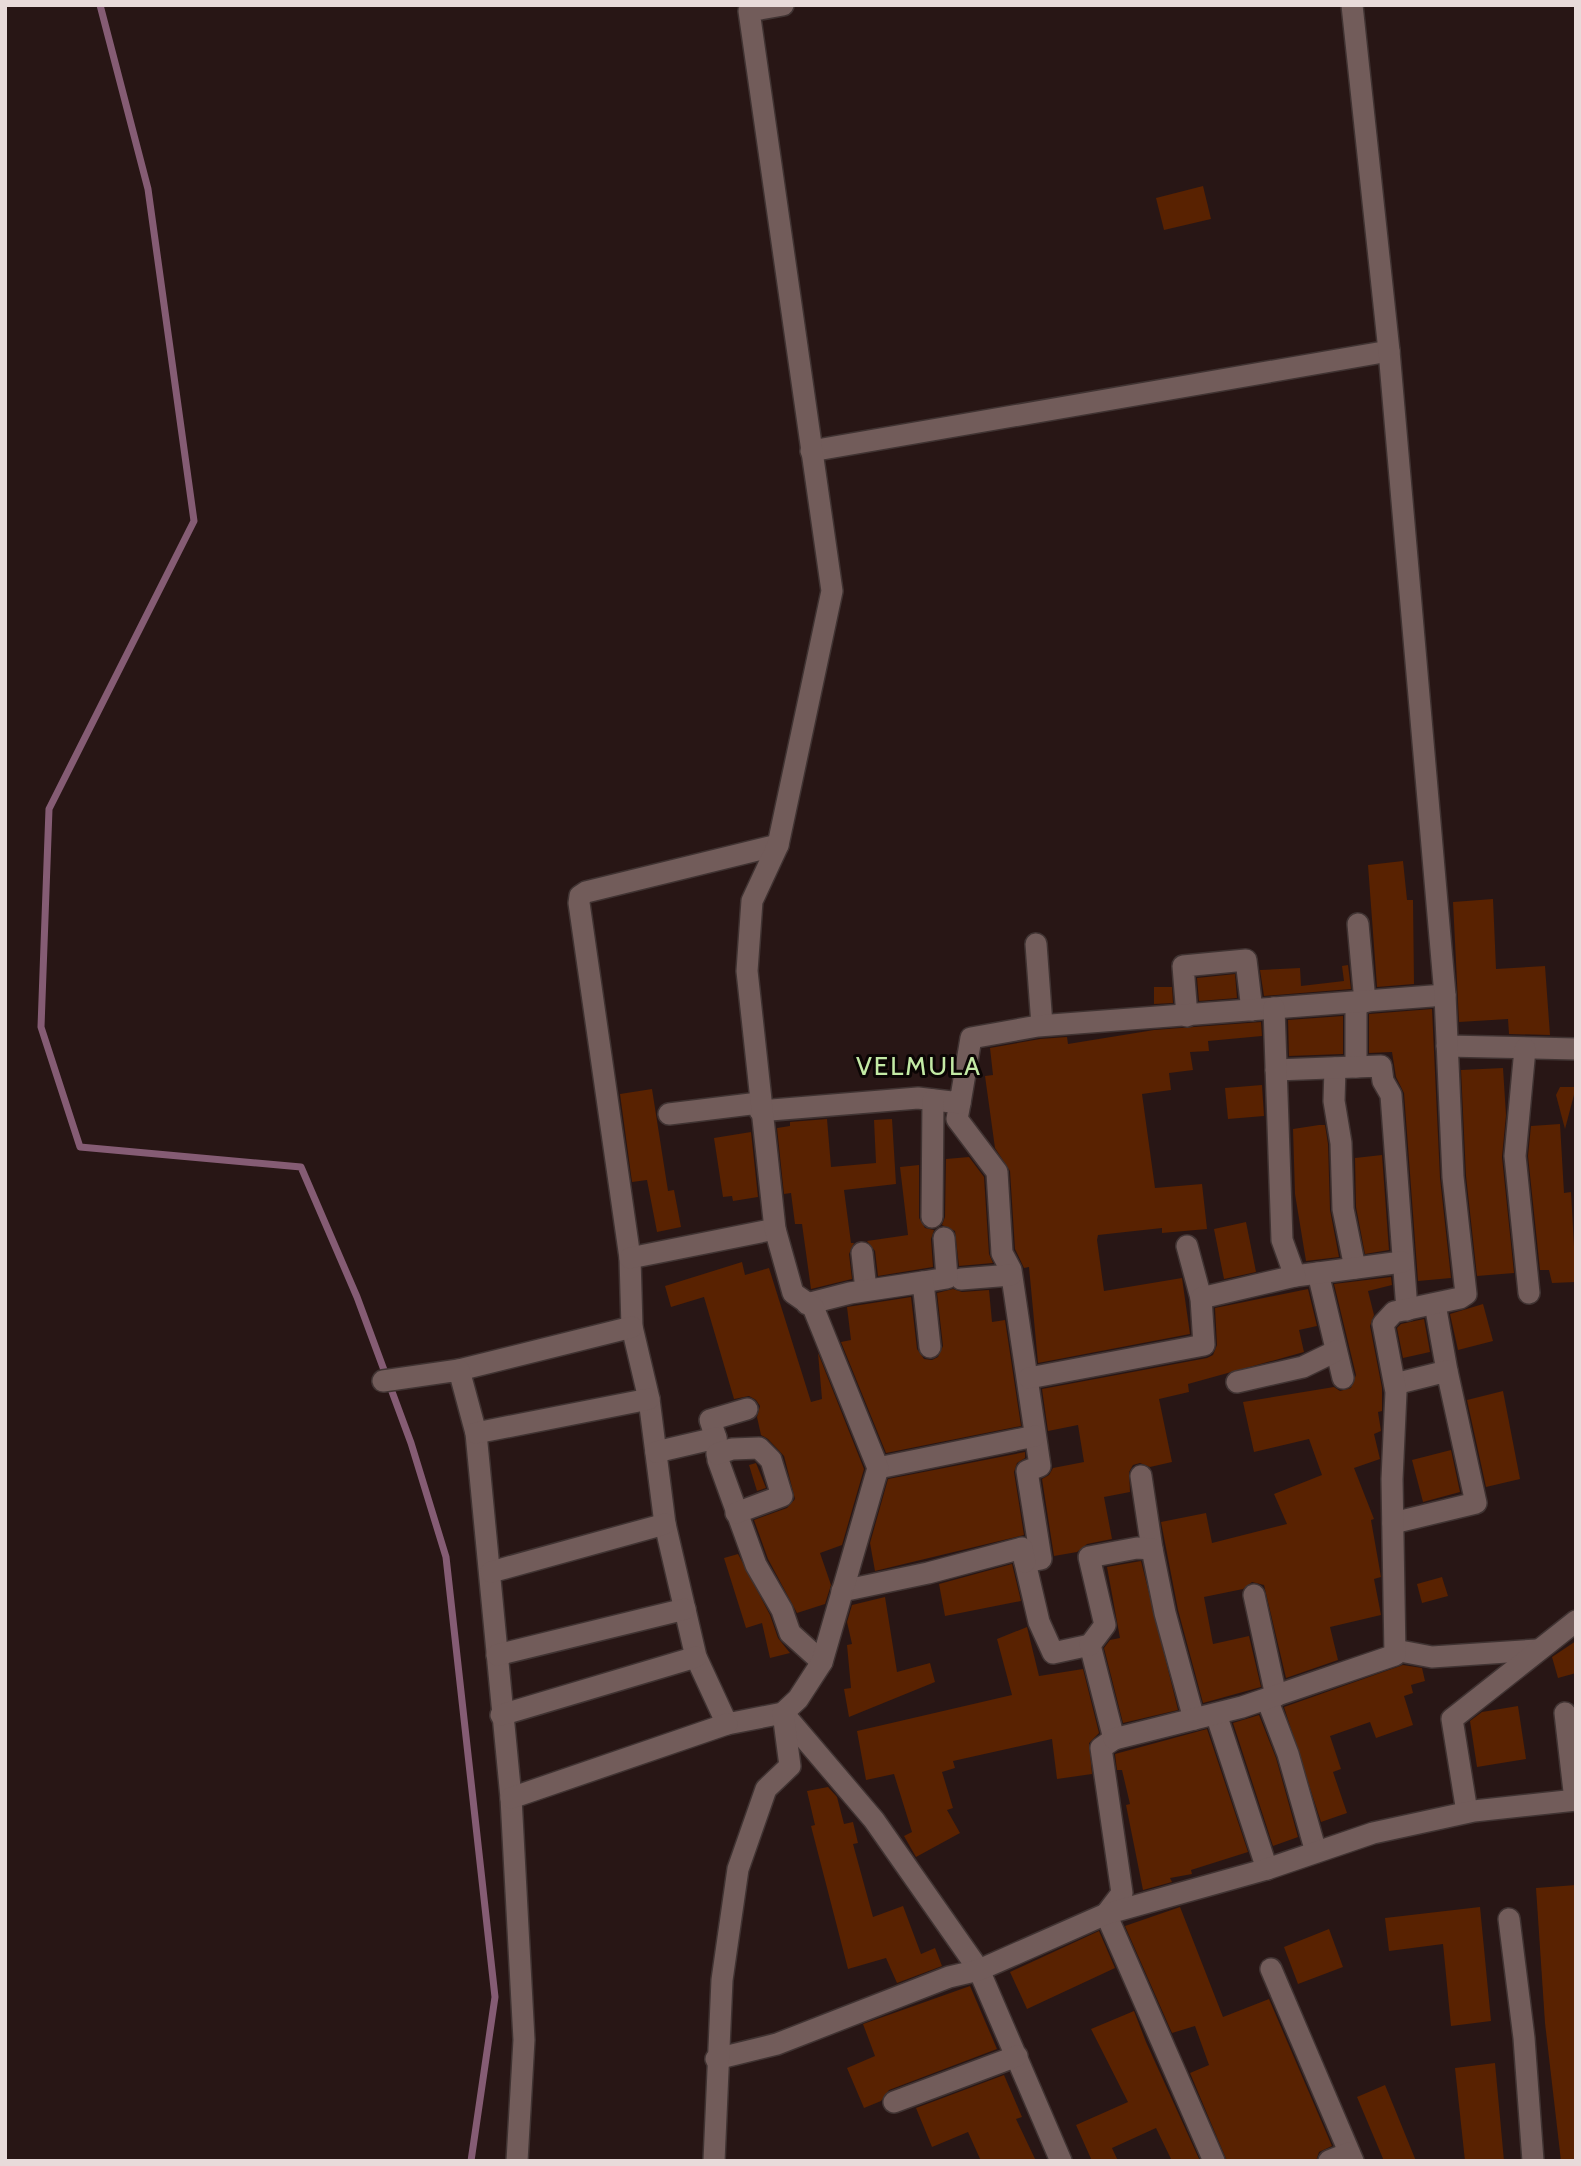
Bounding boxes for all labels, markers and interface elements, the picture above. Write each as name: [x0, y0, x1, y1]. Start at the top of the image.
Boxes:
district label: VELMULA: [856, 1050, 982, 1082]

